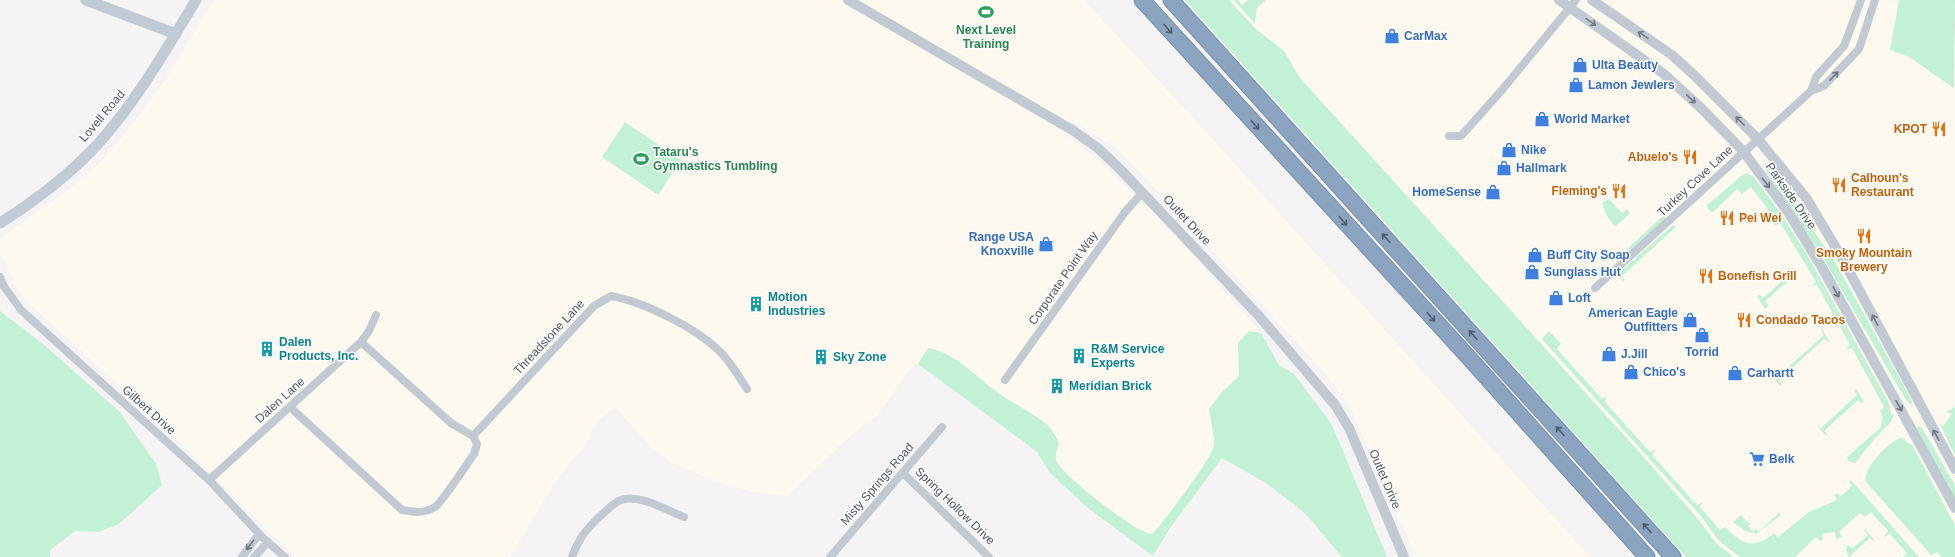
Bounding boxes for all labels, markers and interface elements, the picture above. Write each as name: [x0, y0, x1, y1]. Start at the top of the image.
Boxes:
sports icon: Next Level Training: [977, 3, 995, 21]
one-way arrow: [1585, 18, 1596, 26]
place label: Next Level Training: [956, 23, 1016, 51]
one-way arrow: [1163, 24, 1173, 34]
shop icon: CarMax: [1383, 27, 1401, 45]
place label: CarMax: [1404, 29, 1448, 43]
one-way arrow: [1638, 31, 1649, 39]
shop icon: Ulta Beauty: [1571, 56, 1589, 74]
place label: Ulta Beauty: [1592, 58, 1658, 72]
one-way arrow: [1830, 71, 1839, 81]
shop icon: Lamon Jewlers: [1567, 76, 1585, 94]
place label: Lamon Jewlers: [1588, 78, 1675, 92]
street label: Lovell Road: [76, 87, 128, 145]
one-way arrow: [1686, 94, 1696, 104]
shop icon: World Market: [1533, 110, 1551, 128]
place label: World Market: [1554, 112, 1630, 126]
one-way arrow: [1735, 116, 1745, 126]
one-way arrow: [1251, 120, 1260, 130]
restaurant icon: KPOT: [1930, 120, 1948, 138]
place label: KPOT: [1894, 122, 1928, 136]
shop icon: Nike: [1500, 141, 1518, 159]
street label: Turkey Cove Lane: [1655, 142, 1736, 219]
place label: Nike: [1521, 143, 1547, 157]
place label: Tataru's Gymnastics Tumbling: [653, 145, 777, 173]
restaurant icon: Abuelo's: [1681, 148, 1699, 166]
sports icon: Tataru's Gymnastics Tumbling: [632, 150, 650, 168]
place label: Abuelo's: [1628, 150, 1678, 164]
shop icon: Hallmark: [1495, 159, 1513, 177]
street label: Parkside Drive: [1763, 160, 1819, 232]
place label: Hallmark: [1516, 161, 1567, 175]
place label: Calhoun's Restaurant: [1851, 171, 1914, 199]
restaurant icon: Calhoun's Restaurant: [1830, 176, 1848, 194]
one-way arrow: [1762, 177, 1771, 188]
restaurant icon: Fleming's: [1610, 182, 1628, 200]
shop icon: HomeSense: [1484, 183, 1502, 201]
place label: Fleming's: [1551, 184, 1607, 198]
place label: HomeSense: [1412, 185, 1481, 199]
street label: Outlet Drive: [1160, 192, 1214, 248]
restaurant icon: Pei Wei: [1718, 209, 1736, 227]
place label: Pei Wei: [1739, 211, 1781, 225]
one-way arrow: [1338, 216, 1348, 226]
restaurant icon: Smoky Mountain Brewery: [1855, 227, 1873, 245]
street label: Corporate Point Way: [1025, 229, 1101, 327]
place label: Range USA Knoxville: [969, 230, 1034, 258]
one-way arrow: [1381, 233, 1390, 243]
shop icon: Range USA Knoxville: [1037, 235, 1055, 253]
shop icon: Buff City Soap: [1526, 246, 1544, 264]
place label: Smoky Mountain Brewery: [1816, 246, 1912, 274]
place label: Buff City Soap: [1547, 248, 1630, 262]
shop icon: Sunglass Hut: [1523, 263, 1541, 281]
place label: Sunglass Hut: [1544, 265, 1621, 279]
restaurant icon: Bonefish Grill: [1697, 267, 1715, 285]
place label: Bonefish Grill: [1718, 269, 1797, 283]
one-way arrow: [1832, 286, 1840, 298]
shop icon: Loft: [1547, 289, 1565, 307]
place label: Motion Industries: [768, 290, 826, 318]
place label: Loft: [1568, 291, 1591, 305]
building icon: Motion Industries: [747, 295, 765, 313]
street label: Threadstone Lane: [511, 296, 588, 377]
place label: American Eagle Outfitters: [1588, 306, 1678, 334]
shop icon: American Eagle Outfitters: [1681, 311, 1699, 329]
restaurant icon: Condado Tacos: [1735, 311, 1753, 329]
one-way arrow: [1426, 312, 1436, 322]
place label: Condado Tacos: [1756, 313, 1845, 327]
one-way arrow: [1871, 315, 1878, 327]
shop icon: Torrid: [1693, 326, 1711, 344]
one-way arrow: [1468, 329, 1477, 340]
place label: Dalen Products, Inc.: [279, 335, 358, 363]
building icon: Dalen Products, Inc.: [258, 340, 276, 358]
place label: R&M Service Experts: [1091, 342, 1165, 370]
shop icon: J.Jill: [1600, 345, 1618, 363]
place label: Torrid: [1685, 345, 1719, 359]
building icon: R&M Service Experts: [1070, 347, 1088, 365]
place label: J.Jill: [1621, 347, 1648, 361]
building icon: Sky Zone: [812, 348, 830, 366]
place label: Sky Zone: [833, 350, 887, 364]
shop icon: Chico's: [1622, 363, 1640, 381]
shop icon: Carhartt: [1726, 364, 1744, 382]
place label: Chico's: [1643, 365, 1686, 379]
place label: Carhartt: [1747, 366, 1794, 380]
street label: Dalen Lane: [253, 374, 308, 426]
building icon: Meridian Brick: [1048, 377, 1066, 395]
place label: Meridian Brick: [1069, 379, 1152, 393]
street label: Gilbert Drive: [120, 382, 179, 438]
one-way arrow: [1896, 400, 1904, 412]
one-way arrow: [1555, 426, 1564, 436]
one-way arrow: [1932, 429, 1939, 441]
street label: Misty Springs Road: [838, 440, 916, 528]
street label: Outlet Drive: [1366, 447, 1404, 511]
supermarket icon: Belk: [1748, 450, 1766, 468]
place label: Belk: [1769, 452, 1795, 466]
street label: Spring Hollow Drive: [912, 464, 998, 548]
one-way arrow: [1642, 523, 1651, 533]
one-way arrow: [246, 540, 255, 551]

